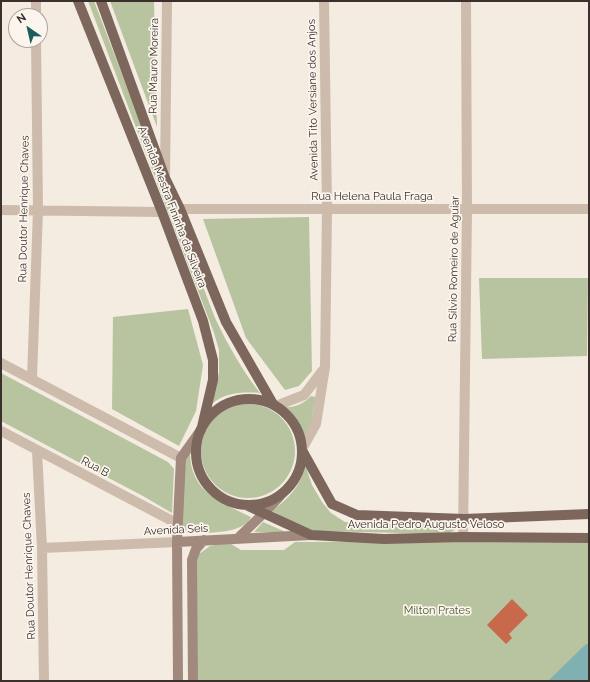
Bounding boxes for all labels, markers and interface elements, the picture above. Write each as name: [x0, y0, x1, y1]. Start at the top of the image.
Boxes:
north arrow: [8, 8, 48, 48]
text: N: [14, 11, 29, 26]
street label: Rua Mauro Moreira: [147, 18, 161, 114]
street label: Avenida Tito Versiane dos Anjos: [305, 19, 321, 181]
street label: Avenida Mestra Fininha da Silveira: [135, 124, 209, 290]
street label: Rua Doutor Henrique Chaves: [16, 135, 32, 283]
street label: Rua Helena Paula Fraga: [311, 190, 433, 204]
street label: Rua Sílvio Romeiro de Aguiar: [446, 196, 462, 342]
street label: Rua B: [79, 454, 111, 480]
street label: Rua Doutor Henrique Chaves: [20, 492, 38, 640]
street label: Avenida Pedro Augusto Veloso: [348, 518, 504, 532]
street label: Avenida Seis: [143, 522, 209, 538]
park label: Milton Prates: [404, 604, 470, 618]

